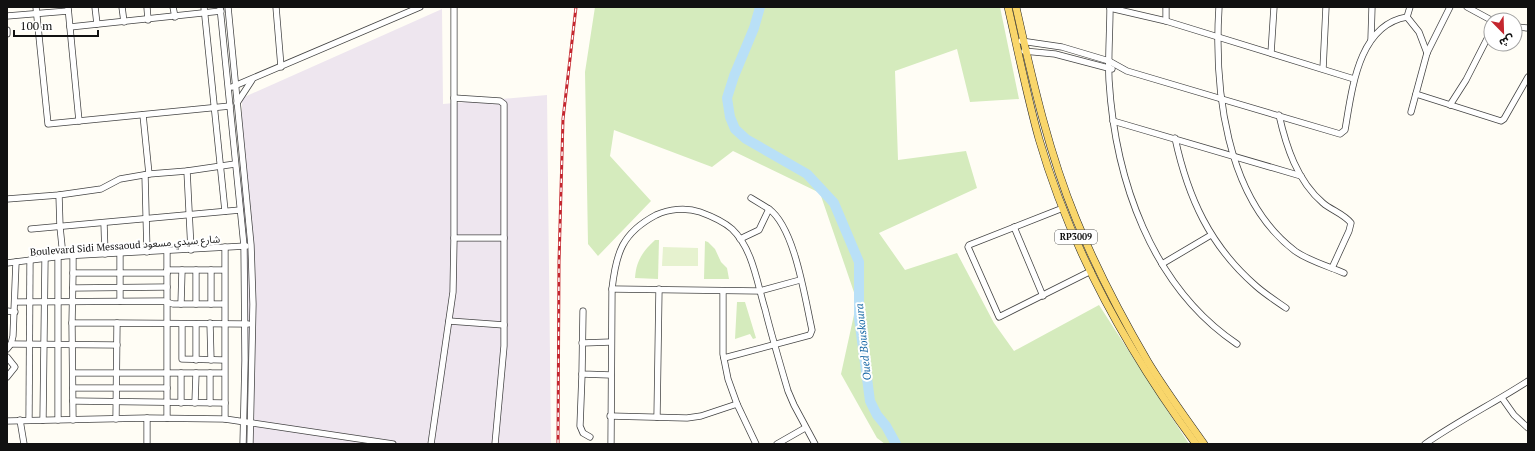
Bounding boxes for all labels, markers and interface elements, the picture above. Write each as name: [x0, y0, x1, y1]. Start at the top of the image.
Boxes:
scale bar: [14, 12, 98, 38]
north arrow: [1483, 12, 1523, 52]
text: 100 m: [20, 18, 53, 33]
text: ش: [1497, 32, 1517, 51]
road number: RP3009: [1055, 230, 1097, 244]
street label: Boulevard Sidi Messaoud شارع سيدي مسعود: [30, 232, 221, 260]
water label: Oued Bouskoura: [852, 303, 874, 381]

